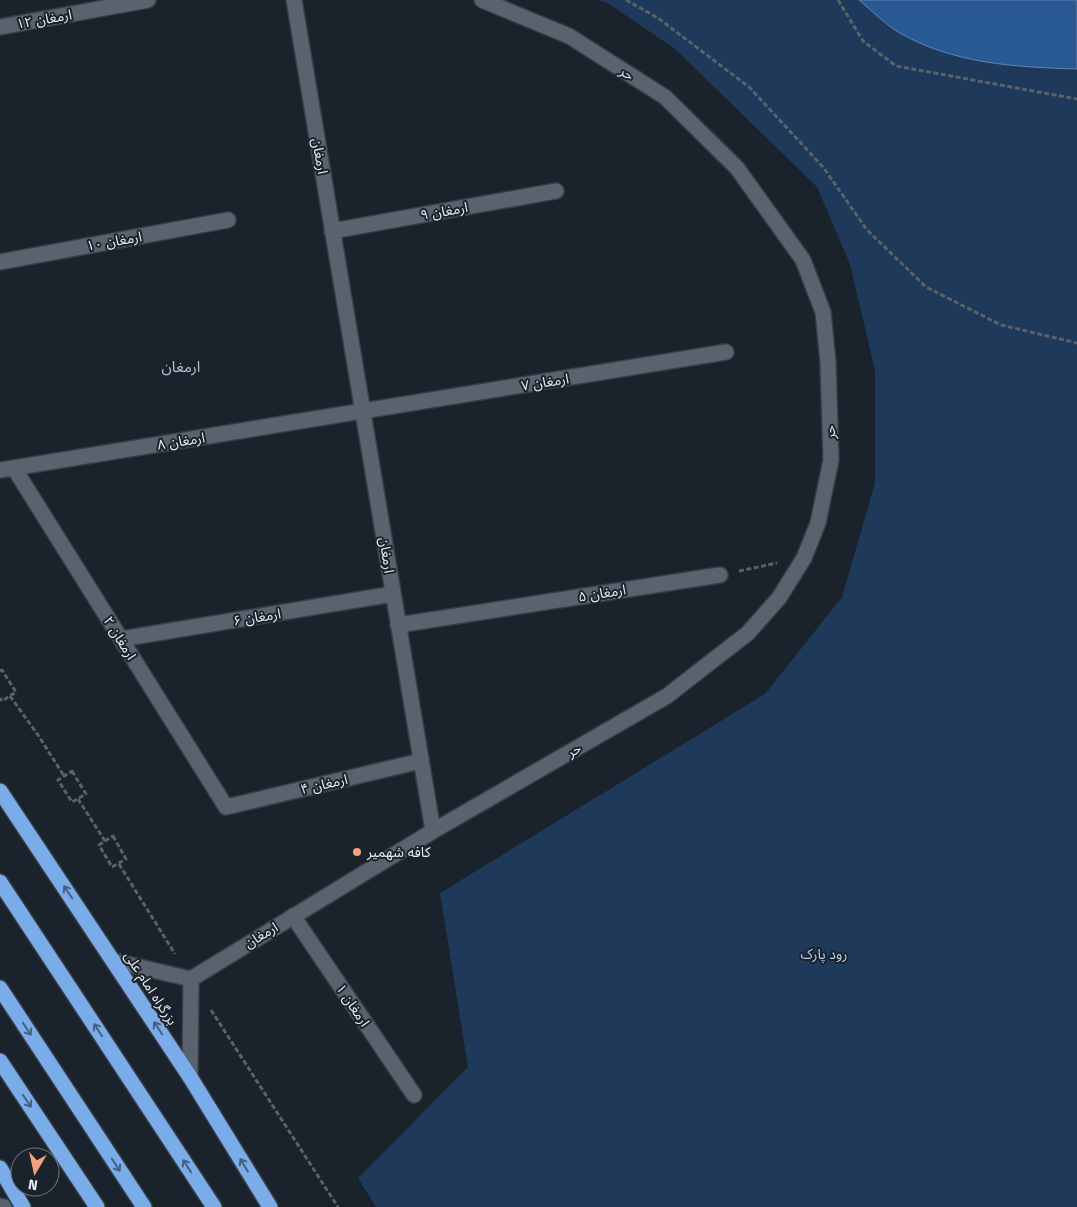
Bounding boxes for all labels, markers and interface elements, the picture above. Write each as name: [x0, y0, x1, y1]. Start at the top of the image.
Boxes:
street label: ارمغان ۱۲: [15, 6, 73, 33]
street label: حر: [615, 62, 637, 84]
street label: ارمغان: [308, 137, 331, 175]
street label: ارمغان ۹: [419, 199, 469, 224]
street label: ارمغان ۱۰: [85, 228, 143, 255]
district label: ارمغان: [162, 358, 200, 376]
street label: ارمغان ۷: [520, 370, 570, 395]
street label: حر: [822, 425, 839, 440]
street label: ارمغان ۸: [156, 429, 206, 454]
street label: ارمغان: [375, 536, 398, 574]
street label: ارمغان ۵: [577, 581, 627, 606]
street label: ارمغان ۶: [232, 605, 282, 630]
street label: ارمغان ۲: [100, 613, 139, 663]
street label: حر: [563, 740, 584, 762]
street label: ارمغان ۴: [299, 771, 349, 798]
place label: كافه شهمير: [366, 844, 431, 861]
marker: كافه شهمير: [351, 846, 363, 858]
one-way arrow: [63, 886, 73, 900]
street label: ارمغان: [241, 919, 281, 952]
park label: رود پارک: [801, 946, 847, 964]
street label: بزرگراه امام علی: [119, 948, 181, 1030]
street label: ارمغان ۱: [332, 981, 373, 1030]
one-way arrow: [153, 1021, 163, 1035]
one-way arrow: [22, 1022, 32, 1036]
one-way arrow: [93, 1024, 103, 1038]
one-way arrow: [22, 1094, 32, 1108]
north arrow: [10, 1147, 60, 1197]
one-way arrow: [112, 1157, 122, 1171]
one-way arrow: [239, 1159, 249, 1173]
one-way arrow: [182, 1160, 192, 1174]
text: N: [27, 1175, 39, 1193]

